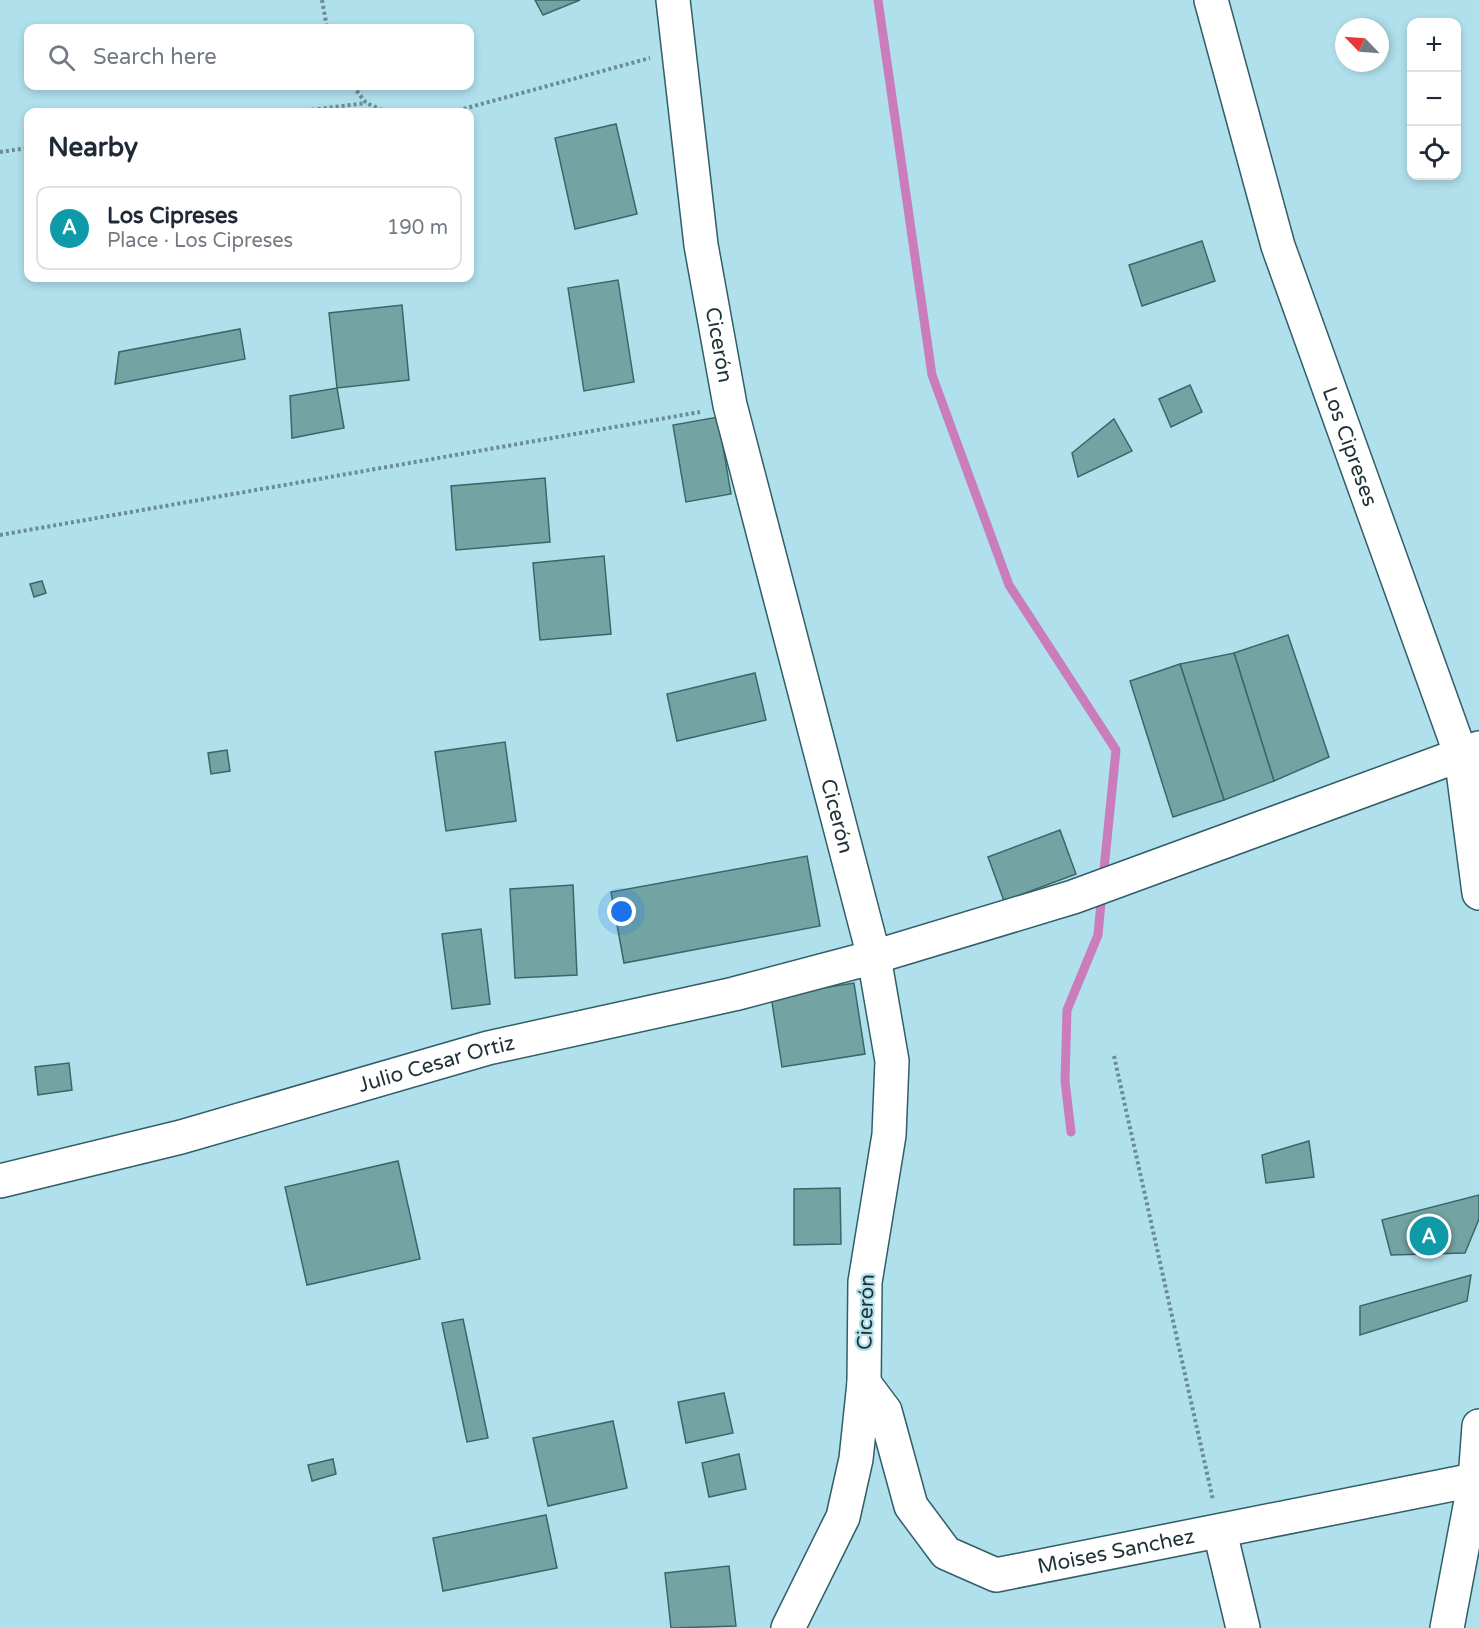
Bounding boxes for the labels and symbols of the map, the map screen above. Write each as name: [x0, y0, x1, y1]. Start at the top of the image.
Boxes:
north arrow: [1335, 18, 1389, 72]
street label: Cicerón: [700, 305, 738, 384]
street label: Los Cipreses: [1317, 383, 1383, 510]
street label: Cicerón: [816, 776, 859, 856]
your location: [607, 897, 636, 926]
street label: Julio Cesar Ortiz: [355, 1030, 517, 1098]
pin: A: [1410, 1214, 1448, 1258]
street label: Cicerón: [852, 1274, 880, 1350]
street label: Moises Sanchez: [1035, 1523, 1197, 1579]

